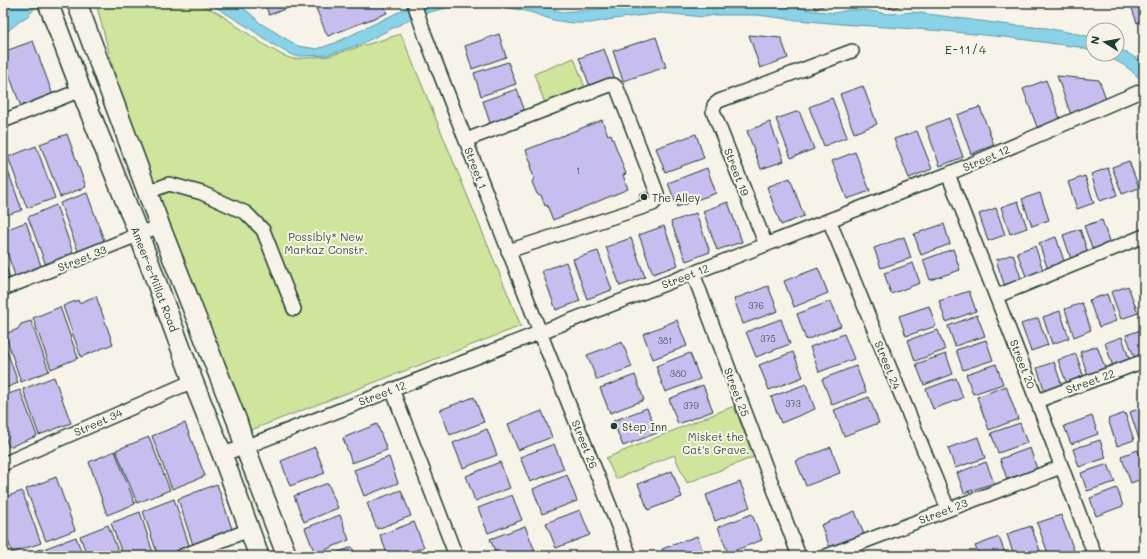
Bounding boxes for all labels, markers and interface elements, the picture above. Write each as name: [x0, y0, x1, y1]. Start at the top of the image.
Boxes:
north arrow: [1085, 22, 1125, 62]
text: N: [1087, 34, 1103, 46]
district label: E-11/4: [945, 41, 987, 57]
street label: Street 12: [960, 141, 1012, 175]
street label: Street 1: [461, 145, 491, 191]
street label: Street 19: [721, 146, 753, 198]
house number: 1: [576, 165, 580, 176]
place label: The Alley: [652, 190, 701, 205]
marker: The Alley: [639, 192, 649, 202]
street label: Ameer-e-Millat Road: [128, 224, 182, 334]
park label: Possibly* New Markaz Constr.: [285, 229, 367, 257]
street label: Street 33: [55, 241, 109, 275]
street label: Street 12: [659, 260, 711, 292]
house number: 376: [748, 300, 764, 311]
house number: 375: [760, 333, 776, 344]
house number: 381: [658, 335, 672, 346]
street label: Street 20: [1007, 337, 1039, 391]
street label: Street 24: [871, 338, 905, 392]
street label: Street 25: [721, 365, 753, 419]
street label: Street 22: [1064, 365, 1116, 397]
house number: 380: [670, 368, 687, 379]
street label: Street 12: [356, 377, 408, 409]
house number: 373: [785, 398, 801, 409]
house number: 379: [683, 400, 699, 411]
street label: Street 34: [71, 404, 125, 439]
street label: Street 26: [568, 417, 602, 471]
place label: Step Inn: [622, 419, 667, 434]
marker: Step Inn: [609, 421, 619, 431]
park label: Misket the Cat's Grave.: [682, 429, 750, 457]
street label: Street 23: [916, 495, 970, 527]

